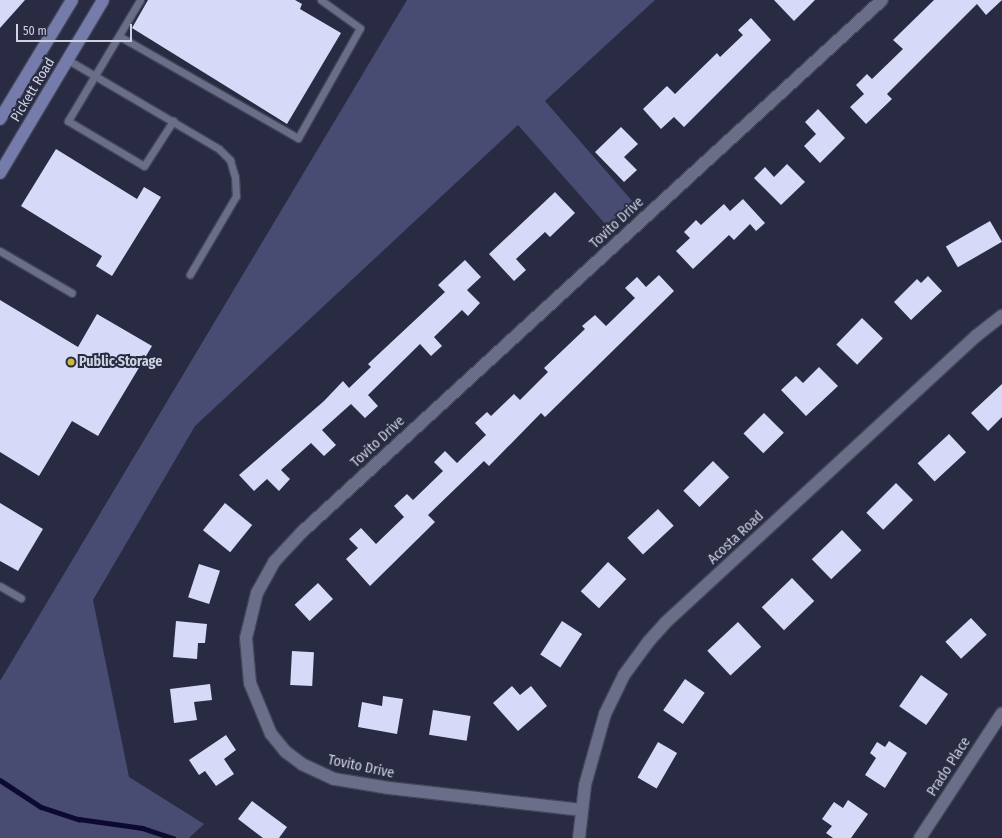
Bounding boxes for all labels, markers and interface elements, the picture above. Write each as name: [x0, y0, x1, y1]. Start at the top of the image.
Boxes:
scale bar: [18, 16, 134, 42]
text: 50 m: [23, 24, 47, 38]
street label: Pickett Road: [7, 55, 59, 125]
street label: Tovito Drive: [587, 194, 647, 252]
place label: Public Storage: [79, 354, 162, 370]
marker: Public Storage: [66, 357, 76, 367]
street label: Tovito Drive: [348, 413, 408, 471]
street label: Acosta Road: [705, 508, 767, 568]
street label: Prado Place: [924, 734, 974, 800]
street label: Tovito Drive: [326, 752, 396, 782]

